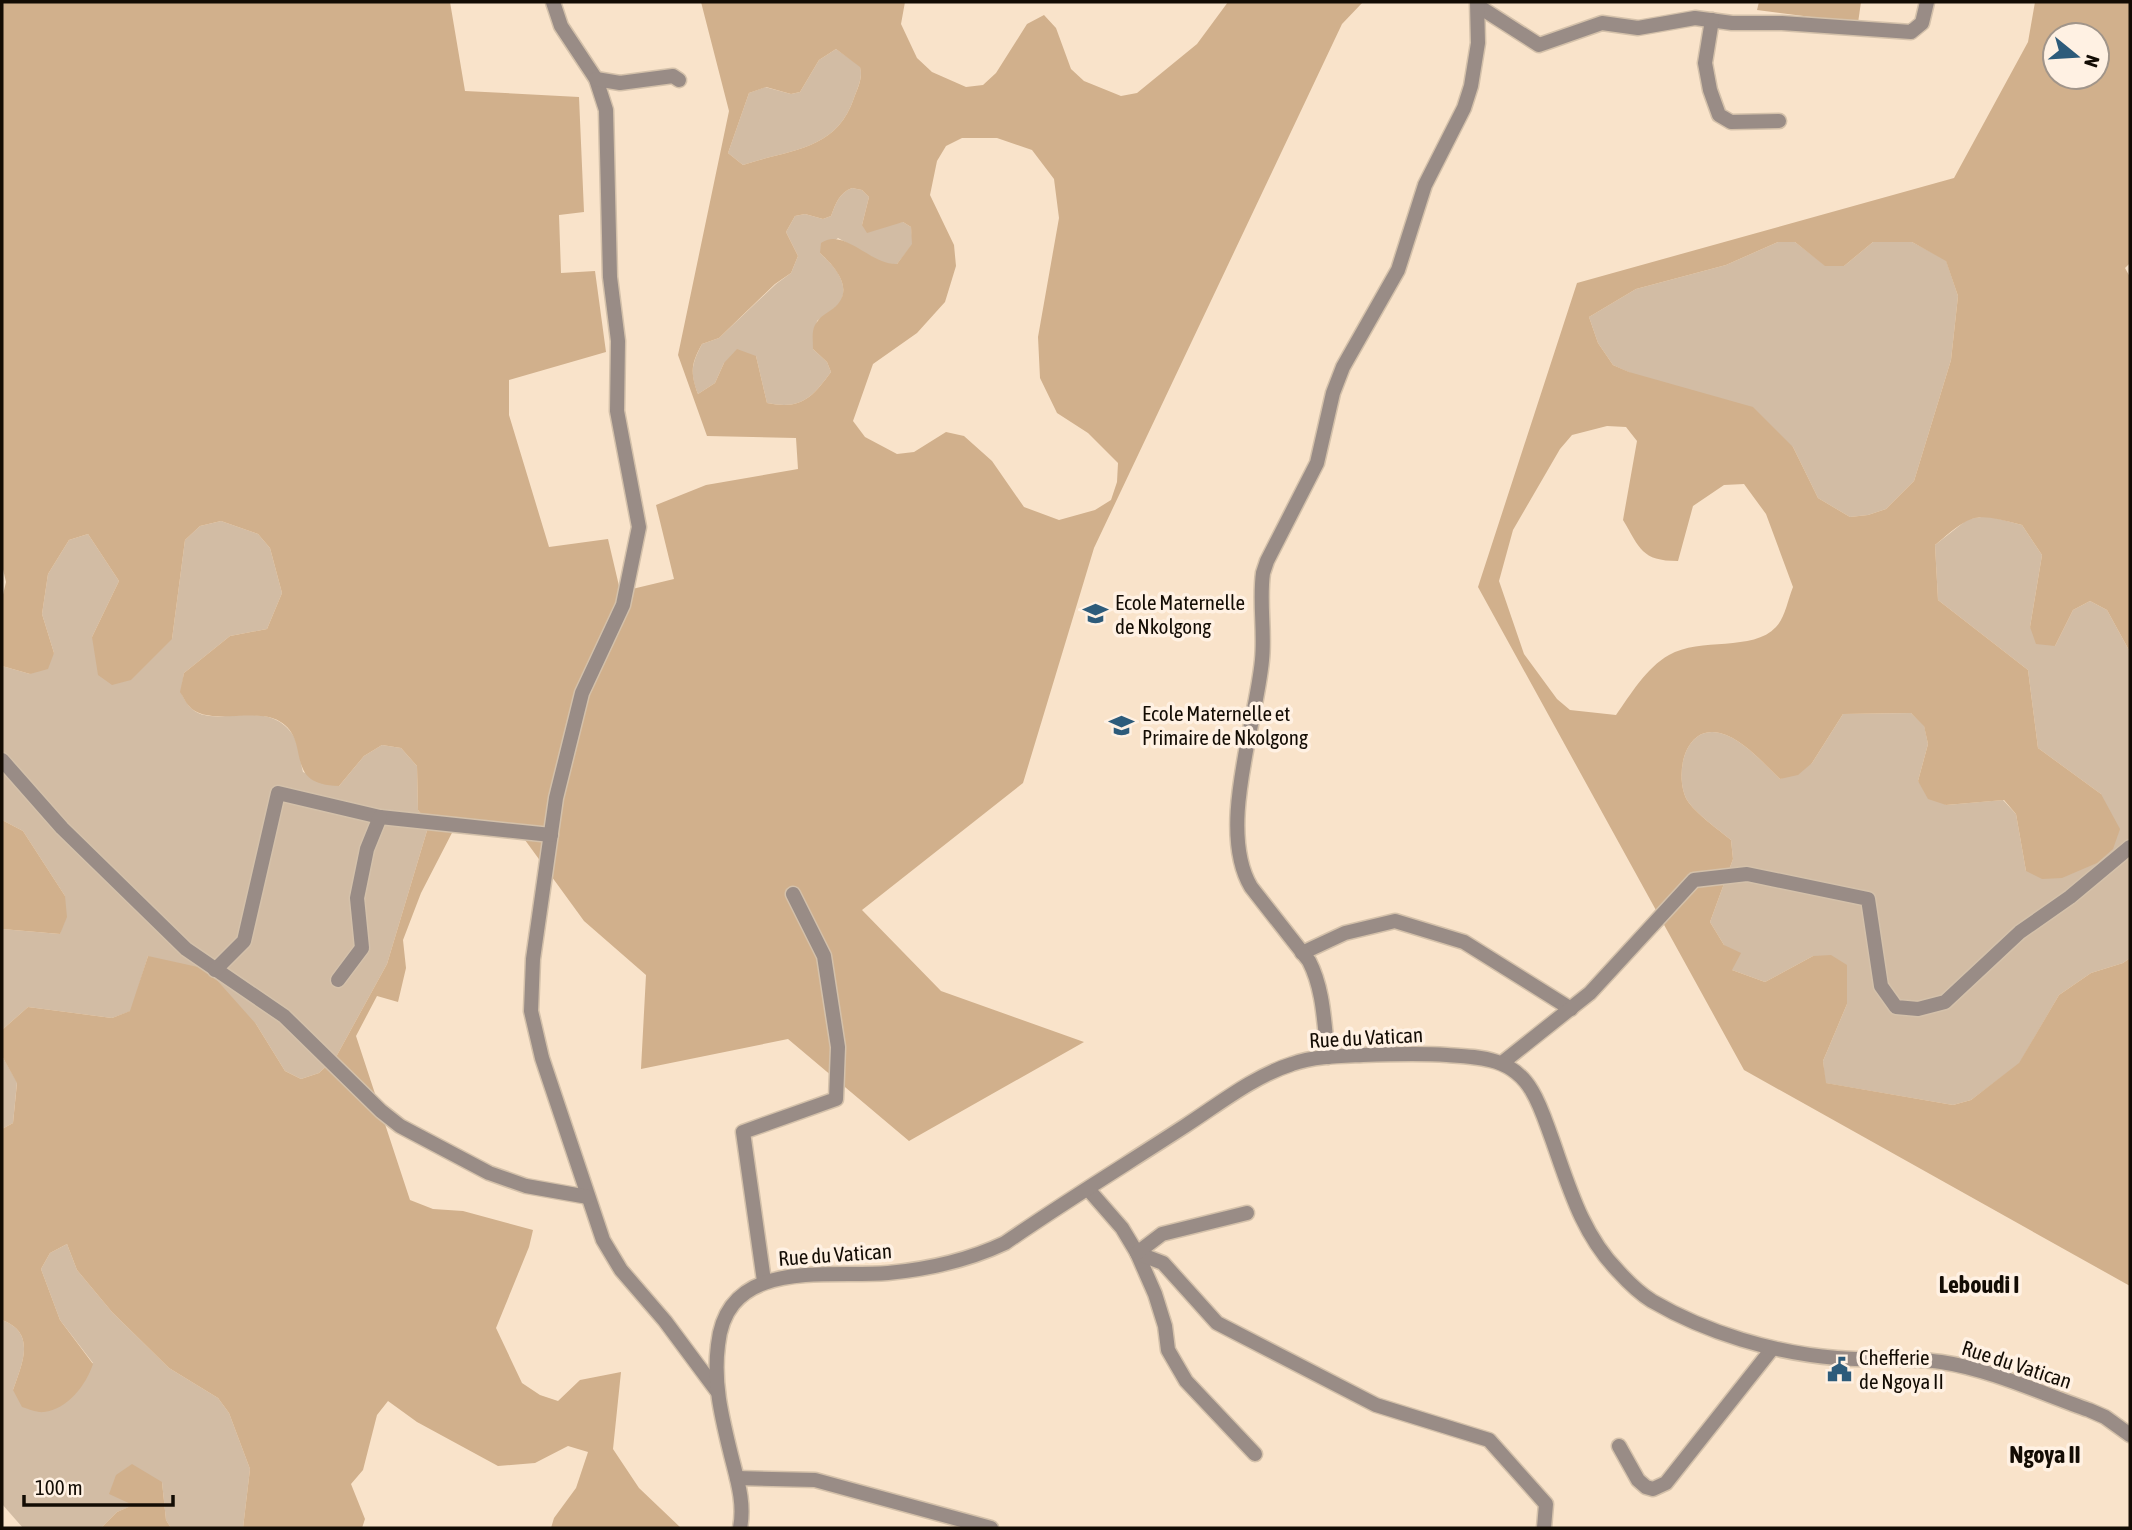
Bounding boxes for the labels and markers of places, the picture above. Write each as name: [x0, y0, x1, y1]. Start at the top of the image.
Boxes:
place label: Ecole Maternelle de Nkolgong: [1115, 590, 1245, 638]
school or university icon: Ecole Maternelle de Nkolgong: [1081, 600, 1109, 628]
place label: Ecole Maternelle et Primaire de Nkolgong: [1142, 701, 1308, 749]
school or university icon: Ecole Maternelle et Primaire de Nkolgong: [1108, 711, 1136, 739]
place label: Chefferie de Ngoya II: [1859, 1345, 1944, 1393]
public building icon: Chefferie de Ngoya II: [1825, 1355, 1853, 1383]

